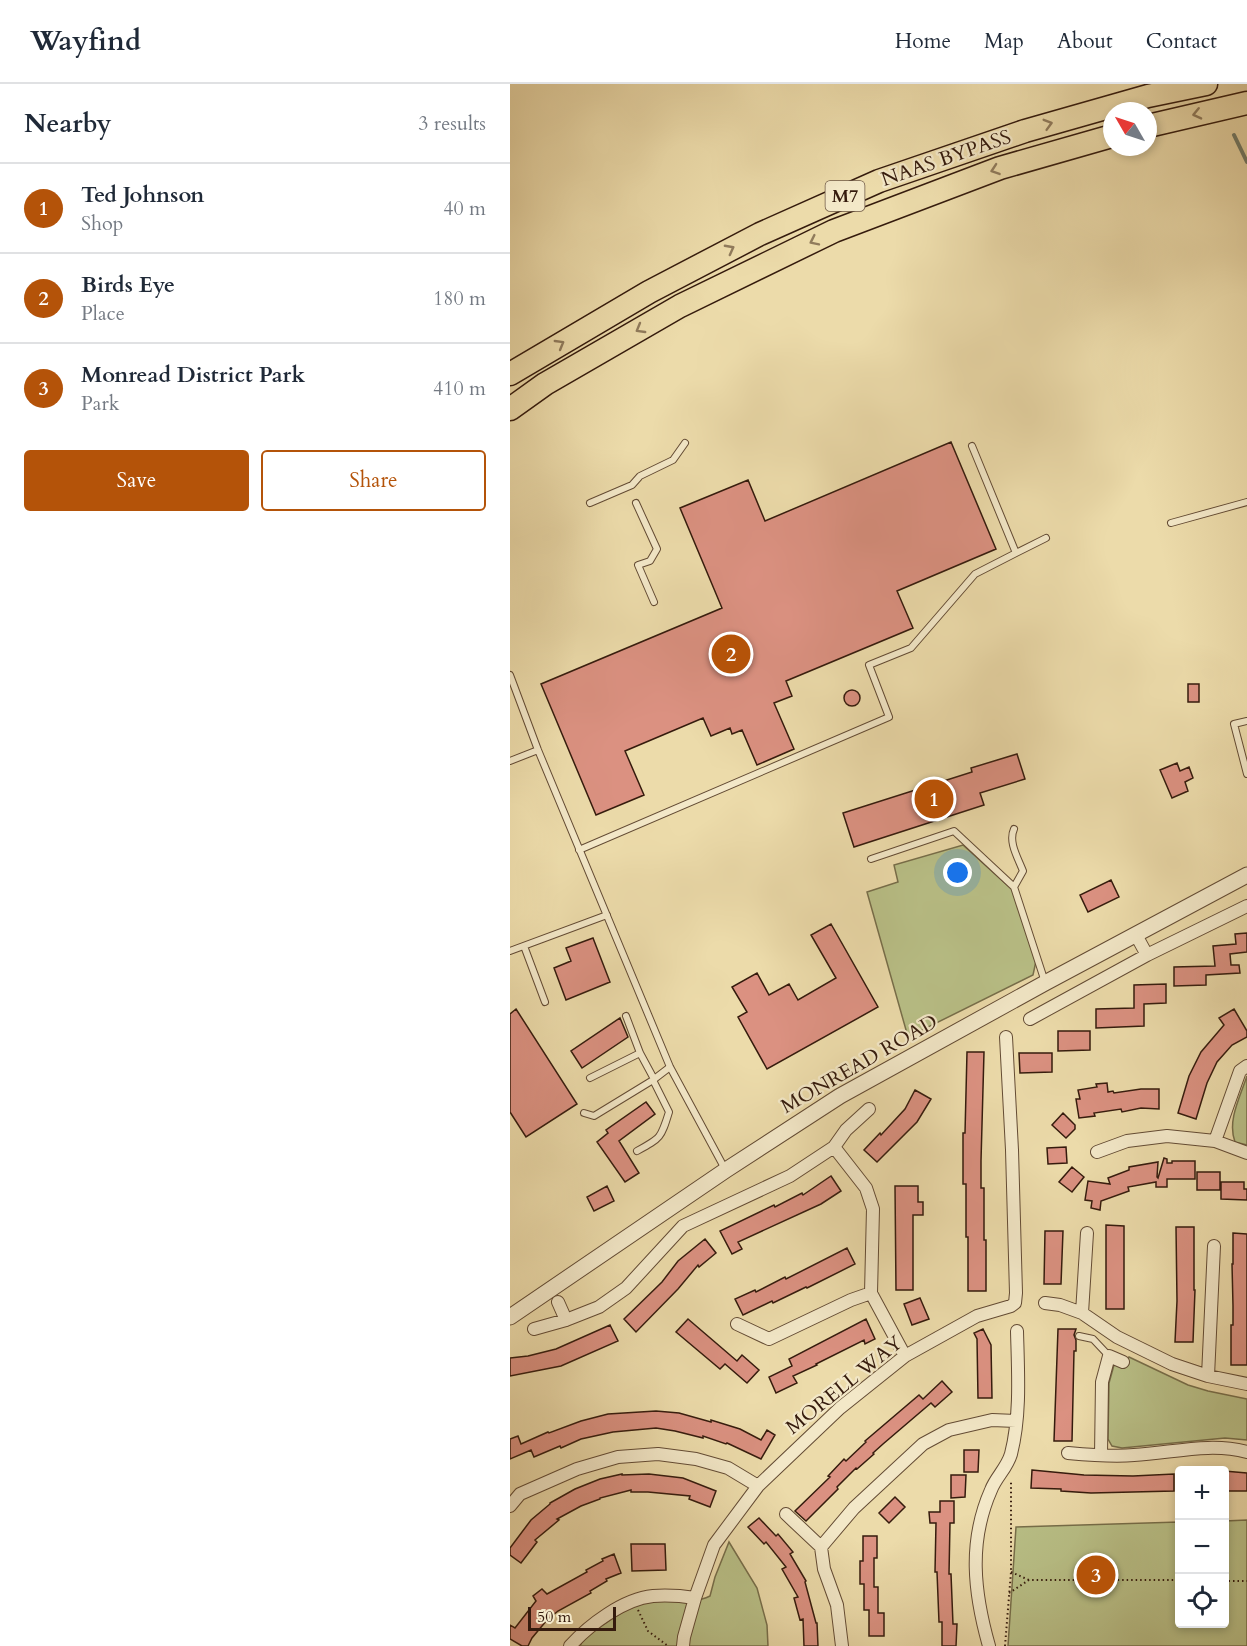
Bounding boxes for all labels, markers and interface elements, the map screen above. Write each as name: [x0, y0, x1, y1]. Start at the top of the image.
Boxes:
text: Wayfind: [30, 22, 141, 60]
text: Home: [895, 27, 951, 56]
text: Map: [984, 27, 1024, 56]
text: About: [1057, 27, 1113, 56]
text: Contact: [1146, 27, 1217, 56]
north arrow: [1103, 102, 1157, 156]
text: Nearby: [24, 106, 112, 141]
one-way arrow: [1193, 106, 1203, 119]
text: 3 results: [418, 110, 486, 137]
one-way arrow: [1042, 119, 1053, 131]
street label: NAAS BYPASS: [878, 123, 1014, 193]
one-way arrow: [991, 163, 1001, 176]
text: Ted Johnson: [81, 180, 204, 210]
road number: M7: [826, 181, 864, 211]
text: 1: [38, 195, 49, 222]
text: 40 m: [443, 195, 486, 222]
text: Shop: [81, 210, 123, 237]
one-way arrow: [809, 233, 820, 245]
one-way arrow: [724, 245, 735, 257]
text: Birds Eye: [81, 270, 175, 300]
text: 2: [38, 285, 49, 312]
text: 180 m: [433, 285, 486, 312]
text: Place: [81, 300, 125, 327]
one-way arrow: [636, 322, 646, 333]
one-way arrow: [554, 340, 564, 351]
text: Monread District Park: [81, 360, 305, 390]
text: 3: [38, 375, 49, 402]
text: 410 m: [433, 375, 486, 402]
text: Park: [81, 390, 119, 417]
button: Save: [24, 450, 249, 511]
button: Share: [261, 450, 486, 511]
pin: 2: [712, 632, 750, 676]
pin: 1: [914, 776, 954, 822]
your location: [943, 858, 972, 887]
street label: MONREAD ROAD: [776, 1008, 942, 1120]
street label: MORELL WAY: [780, 1329, 908, 1441]
map controls: [1175, 1466, 1229, 1628]
button: +: [1175, 1466, 1229, 1520]
button: −: [1175, 1520, 1229, 1574]
pin: 3: [1076, 1552, 1116, 1598]
button: locate: [1175, 1574, 1229, 1628]
scale bar: [528, 1604, 616, 1632]
text: 50 m: [537, 1606, 571, 1628]

